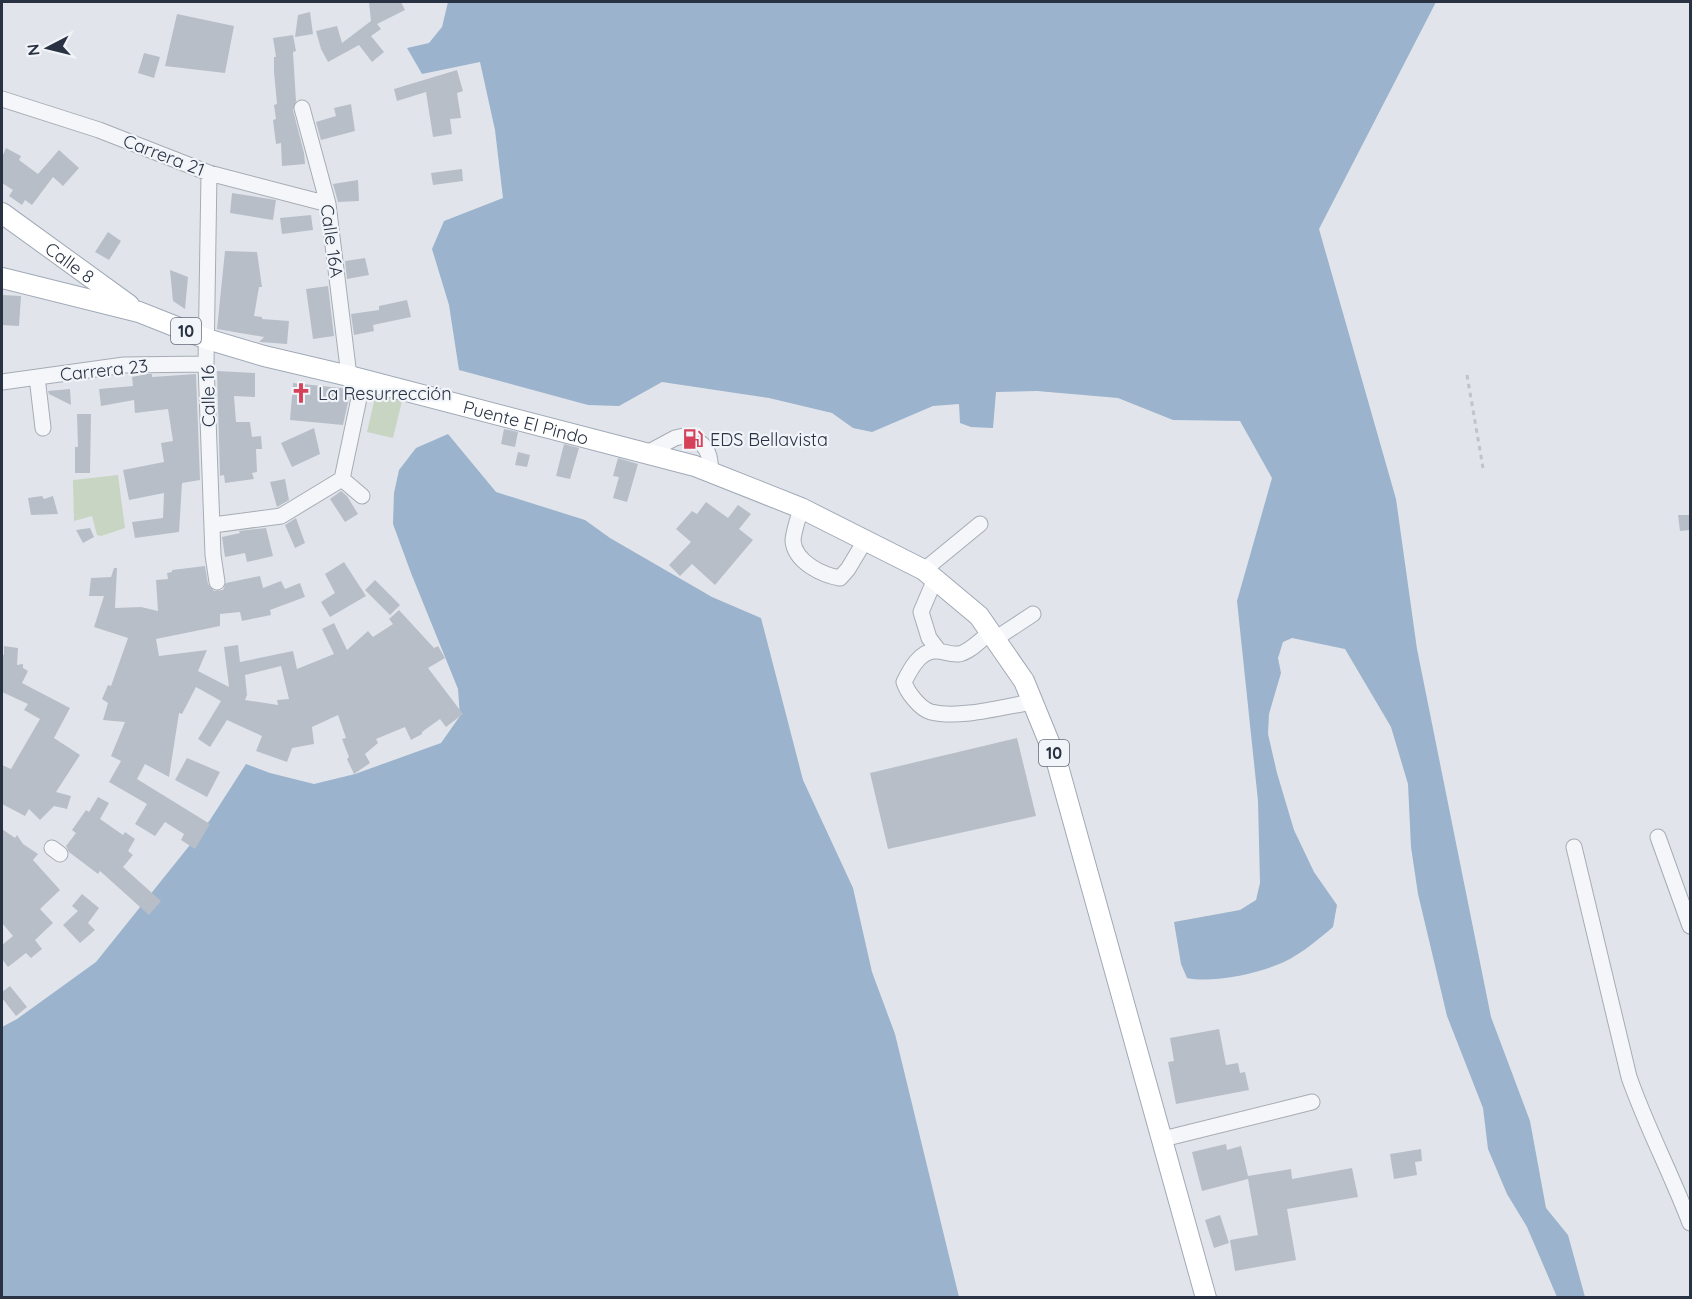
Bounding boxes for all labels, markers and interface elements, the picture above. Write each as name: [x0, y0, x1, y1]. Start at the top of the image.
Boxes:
north arrow: [18, 18, 78, 78]
text: N: [22, 43, 44, 57]
street label: Carrera 21: [120, 129, 208, 181]
street label: Calle 16A: [315, 203, 349, 280]
street label: Calle 8: [41, 237, 99, 288]
road number: 10: [171, 318, 201, 344]
street label: Carrera 23: [59, 354, 149, 386]
street label: Calle 16: [196, 364, 220, 427]
church icon: La Resurrección: [289, 381, 313, 405]
place label: La Resurrección: [318, 382, 452, 405]
street label: Puente El Pindo: [461, 395, 591, 449]
fuel station icon: EDS Bellavista: [681, 427, 705, 451]
place label: EDS Bellavista: [710, 428, 828, 451]
road number: 10: [1039, 740, 1069, 766]

